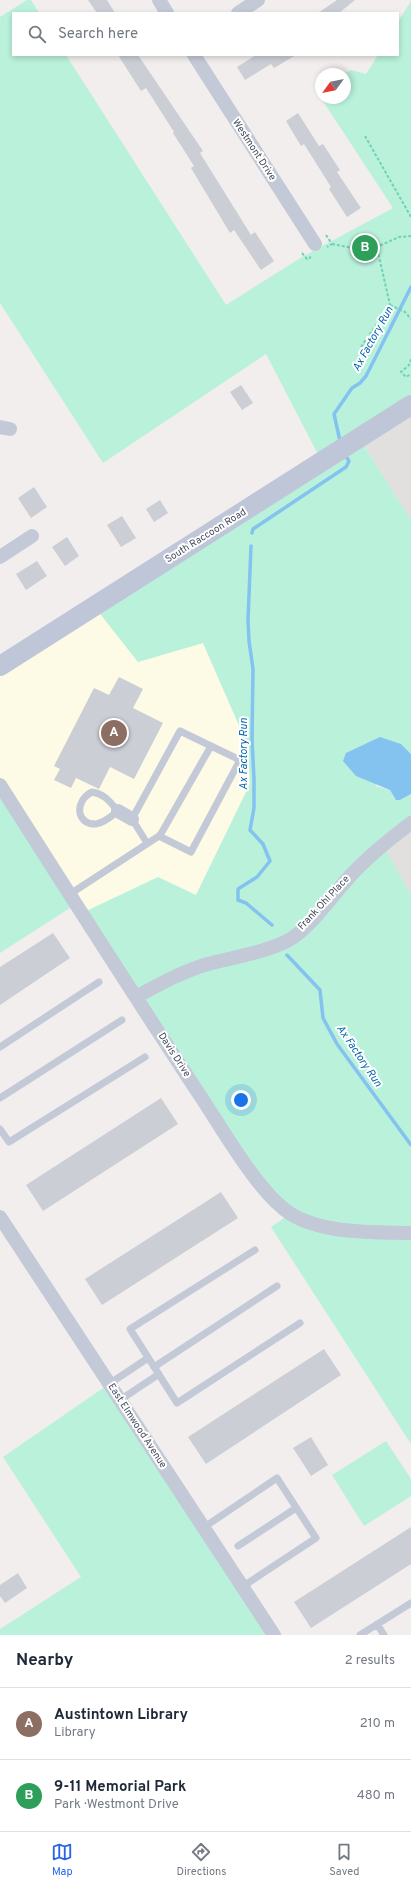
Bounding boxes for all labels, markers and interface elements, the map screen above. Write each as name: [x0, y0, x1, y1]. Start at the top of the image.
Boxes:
search box: [12, 12, 399, 56]
icon: search: [26, 23, 48, 45]
text: Search here: [58, 25, 138, 44]
north arrow: [315, 68, 351, 104]
street label: Westmont Drive: [229, 117, 279, 183]
pin: B: [352, 233, 378, 263]
water label: Ax Factory Run: [349, 304, 397, 374]
street label: South Raccoon Road: [163, 506, 249, 566]
pin: A: [101, 718, 127, 748]
water label: Ax Factory Run: [237, 718, 251, 790]
street label: Frank Ohl Place: [295, 873, 353, 933]
water label: Ax Factory Run: [333, 1022, 385, 1090]
street label: Davis Drive: [155, 1030, 193, 1080]
your location: [231, 1090, 251, 1110]
street label: East Elmwood Avenue: [105, 1381, 169, 1471]
text: Nearby: [16, 1650, 73, 1672]
text: 2 results: [345, 1653, 395, 1669]
text: Austintown Library: [54, 1706, 188, 1725]
text: A: [24, 1716, 34, 1732]
text: 210 m: [360, 1716, 395, 1732]
text: Library: [54, 1725, 96, 1741]
text: 9-11 Memorial Park: [54, 1778, 186, 1797]
text: B: [25, 1788, 33, 1804]
text: 480 m: [357, 1788, 395, 1804]
text: Park · Westmont Drive: [54, 1797, 179, 1813]
tab: Map: [51, 1841, 73, 1879]
tab: Directions: [176, 1841, 226, 1879]
tab: Saved: [329, 1841, 360, 1879]

